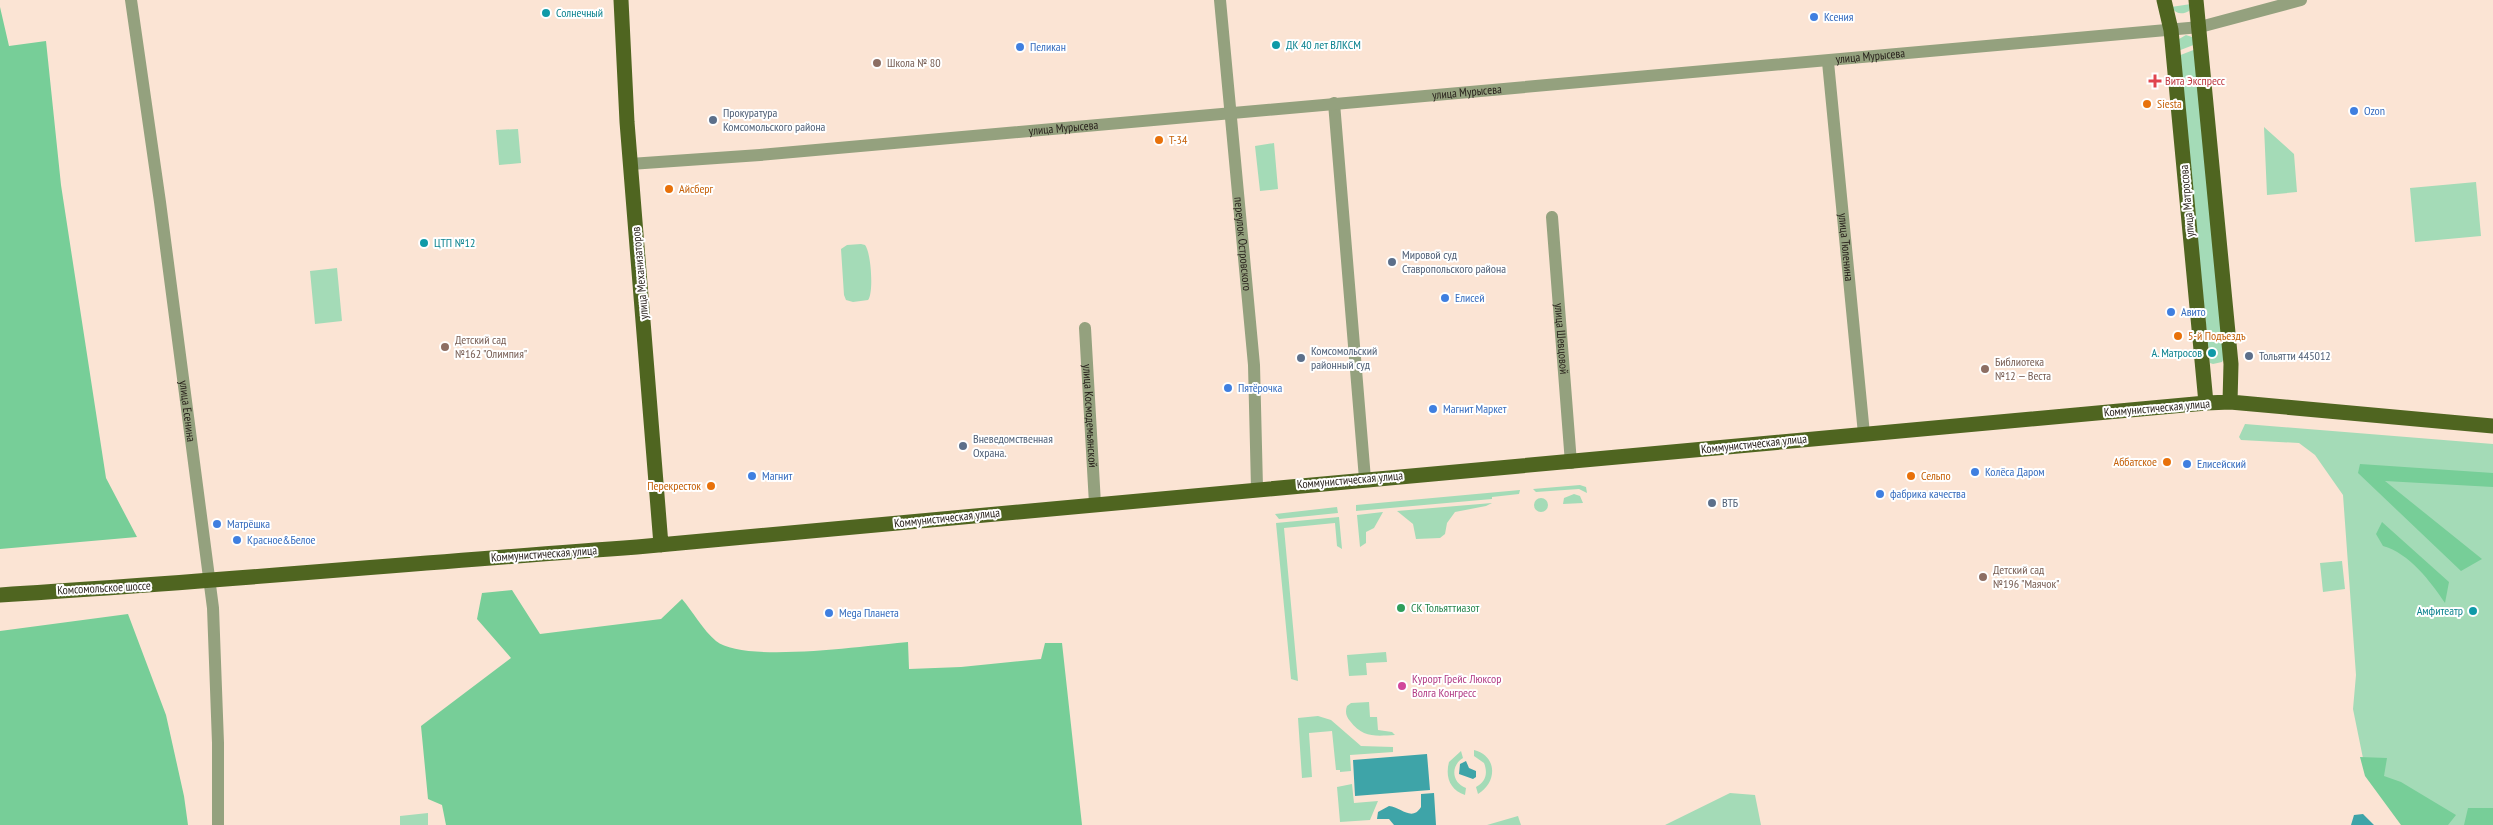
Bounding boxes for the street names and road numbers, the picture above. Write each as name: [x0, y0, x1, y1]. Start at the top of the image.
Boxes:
street label: улица Мурысева: [1835, 45, 1906, 66]
street label: улица Мурысева: [1431, 81, 1502, 102]
street label: улица Мурысева: [1028, 117, 1099, 138]
street label: улица Матросова: [2176, 164, 2197, 238]
street label: переулок Островского: [1231, 196, 1255, 292]
street label: улица Тюленина: [1836, 212, 1857, 282]
street label: улица Механизаторов: [628, 226, 651, 320]
street label: улица Шевцовой: [1552, 303, 1572, 375]
street label: улица Космодемьянской: [1080, 364, 1101, 468]
street label: улица Есенина: [176, 379, 199, 443]
street label: Коммунистическая улица: [2103, 395, 2211, 420]
street label: Коммунистическая улица: [1700, 430, 1808, 457]
street label: Коммунистическая улица: [1296, 467, 1404, 492]
street label: Коммунистическая улица: [893, 504, 1001, 531]
street label: Коммунистическая улица: [490, 542, 598, 565]
street label: Комсомольское шоссе: [57, 578, 151, 597]

